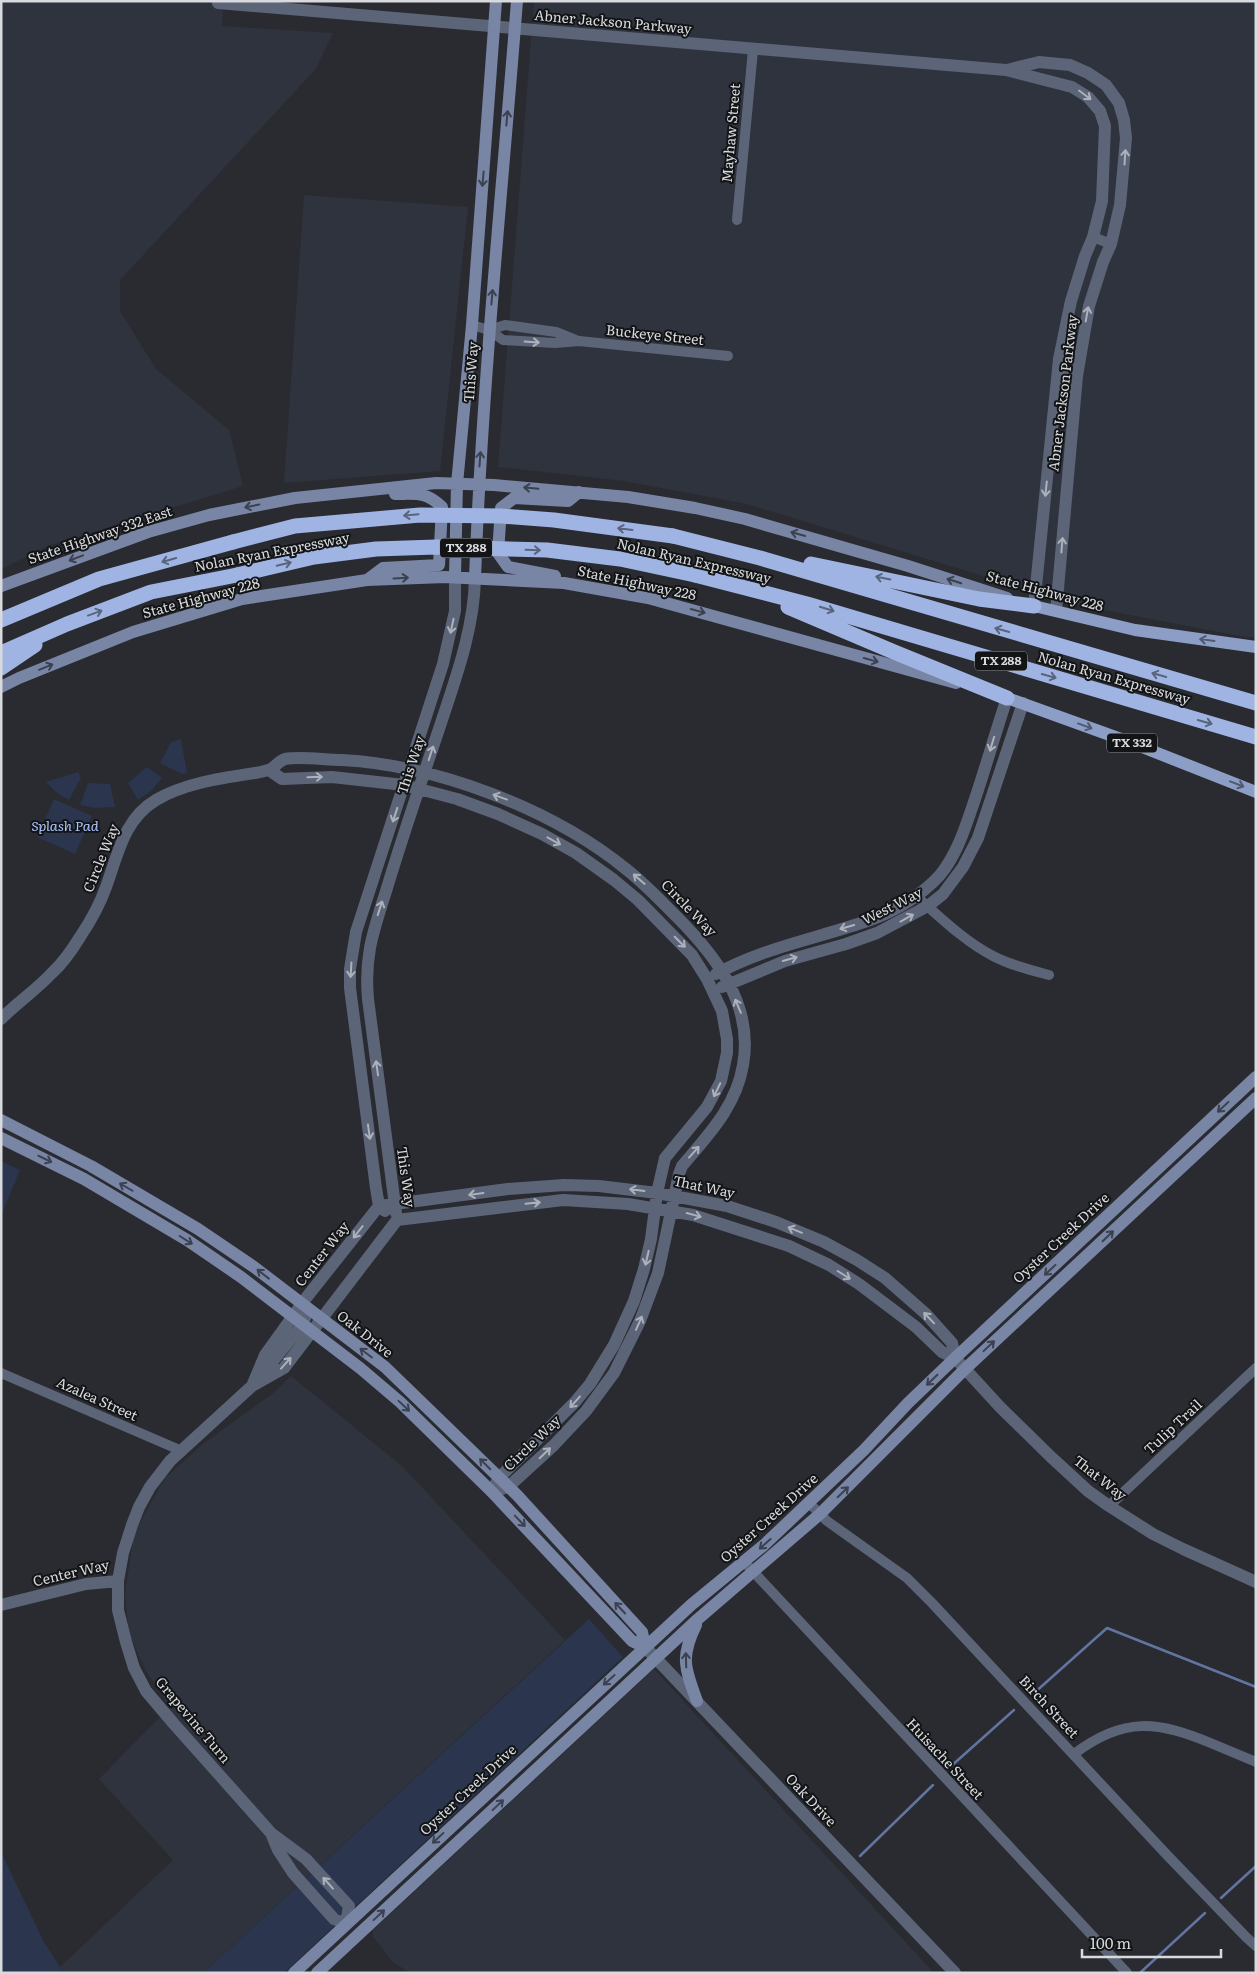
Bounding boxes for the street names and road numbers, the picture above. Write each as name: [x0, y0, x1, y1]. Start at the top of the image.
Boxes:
street label: Abner Jackson Parkway: [534, 4, 694, 38]
street label: Mayhaw Street: [716, 82, 744, 183]
street label: Abner Jackson Parkway: [1042, 312, 1082, 472]
street label: Buckeye Street: [605, 319, 705, 349]
street label: This Way: [458, 340, 482, 403]
street label: State Highway 332 East: [25, 500, 175, 568]
street label: Nolan Ryan Expressway: [192, 526, 352, 576]
street label: Nolan Ryan Expressway: [615, 533, 774, 588]
road number: TX 288: [440, 538, 492, 558]
street label: State Highway 228: [576, 560, 699, 604]
street label: State Highway 228: [984, 565, 1106, 615]
street label: State Highway 228: [140, 572, 262, 622]
street label: Nolan Ryan Expressway: [1036, 646, 1194, 709]
road number: TX 288: [975, 651, 1027, 670]
street label: This Way: [391, 732, 429, 797]
road number: TX 332: [1107, 734, 1157, 752]
street label: Circle Way: [77, 819, 123, 895]
street label: Circle Way: [657, 874, 723, 941]
street label: West Way: [858, 881, 926, 929]
street label: This Way: [393, 1145, 421, 1209]
street label: That Way: [671, 1170, 738, 1203]
street label: Oyster Creek Drive: [1008, 1187, 1113, 1287]
street label: Center Way: [289, 1216, 354, 1290]
street label: Oak Drive: [333, 1305, 398, 1362]
street label: Azalea Street: [54, 1371, 141, 1425]
street label: Tulip Trail: [1139, 1394, 1206, 1459]
street label: Circle Way: [498, 1409, 565, 1475]
street label: That Way: [1070, 1450, 1132, 1505]
street label: Oyster Creek Drive: [715, 1468, 822, 1567]
street label: Center Way: [31, 1553, 112, 1591]
street label: Birch Street: [1015, 1670, 1084, 1742]
street label: Grapevine Turn: [152, 1672, 236, 1767]
street label: Huisache Street: [903, 1713, 989, 1804]
street label: Oyster Creek Drive: [415, 1739, 520, 1839]
street label: Oak Drive: [782, 1768, 842, 1830]

